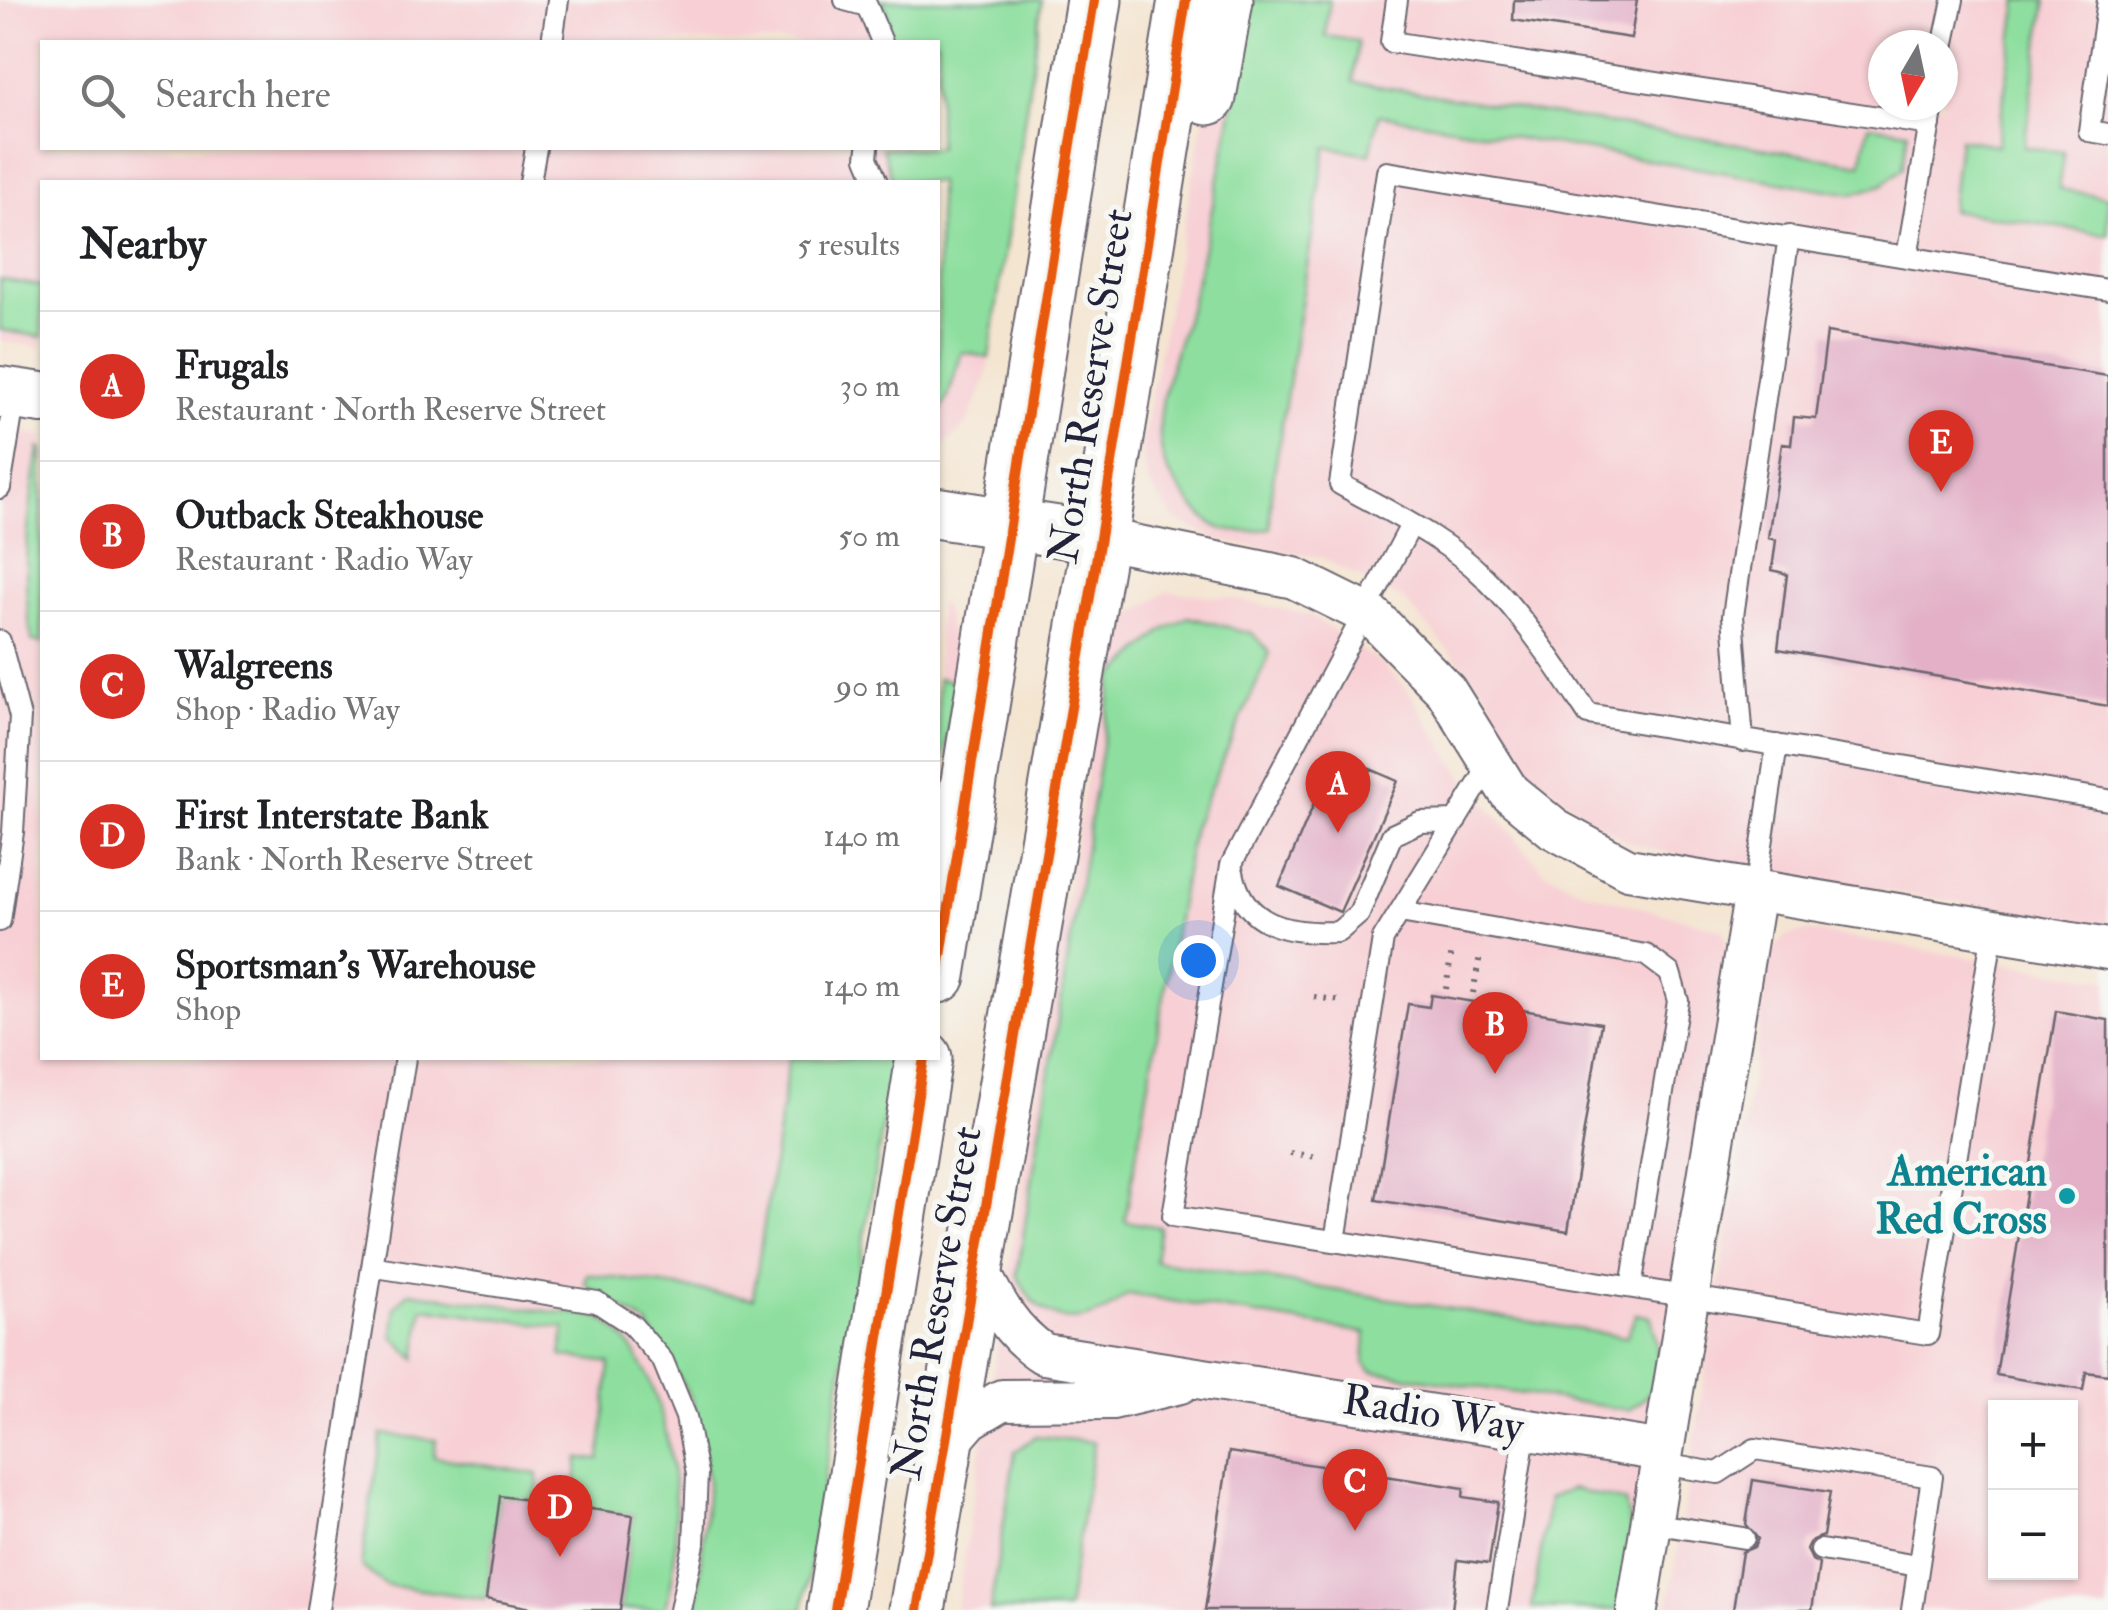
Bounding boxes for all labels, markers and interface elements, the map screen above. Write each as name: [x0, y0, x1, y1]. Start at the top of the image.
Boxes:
north arrow: [1868, 30, 1958, 120]
search box: [40, 40, 940, 150]
icon: search: [75, 68, 130, 123]
text: Search here: [155, 71, 331, 119]
street label: North Reserve Street: [1037, 205, 1145, 567]
text: Nearby: [80, 219, 206, 271]
text: 5 results: [797, 225, 900, 265]
text: Frugals: [175, 342, 289, 390]
text: A: [102, 366, 123, 406]
text: 30 m: [840, 366, 900, 406]
text: Restaurant · North Reserve Street: [175, 390, 606, 430]
pin: E: [1908, 410, 1974, 492]
text: Outback Steakhouse: [175, 492, 483, 540]
text: B: [102, 516, 123, 556]
text: 50 m: [838, 516, 900, 556]
text: Restaurant · Radio Way: [175, 540, 473, 580]
text: Walgreens: [175, 642, 333, 690]
text: C: [101, 666, 124, 706]
text: 90 m: [836, 666, 900, 706]
text: Shop · Radio Way: [175, 690, 400, 730]
pin: A: [1306, 750, 1370, 833]
text: First Interstate Bank: [175, 792, 489, 840]
text: D: [99, 816, 126, 856]
text: 140 m: [823, 816, 900, 856]
text: Bank · North Reserve Street: [175, 840, 533, 880]
your location: [1173, 935, 1224, 986]
text: Sportsman's Warehouse: [175, 942, 536, 990]
text: E: [101, 966, 124, 1006]
text: 140 m: [823, 966, 900, 1006]
text: Shop: [175, 990, 241, 1030]
pin: B: [1462, 992, 1528, 1074]
street label: North Reserve Street: [880, 1122, 994, 1484]
place label: American Red Cross: [1875, 1146, 2047, 1246]
marker: American Red Cross: [2056, 1185, 2078, 1207]
street label: Radio Way: [1339, 1374, 1528, 1454]
map controls: [1988, 1400, 2078, 1580]
button: +: [1988, 1400, 2078, 1490]
pin: C: [1322, 1448, 1388, 1531]
pin: D: [528, 1474, 592, 1557]
button: −: [1988, 1490, 2078, 1580]

